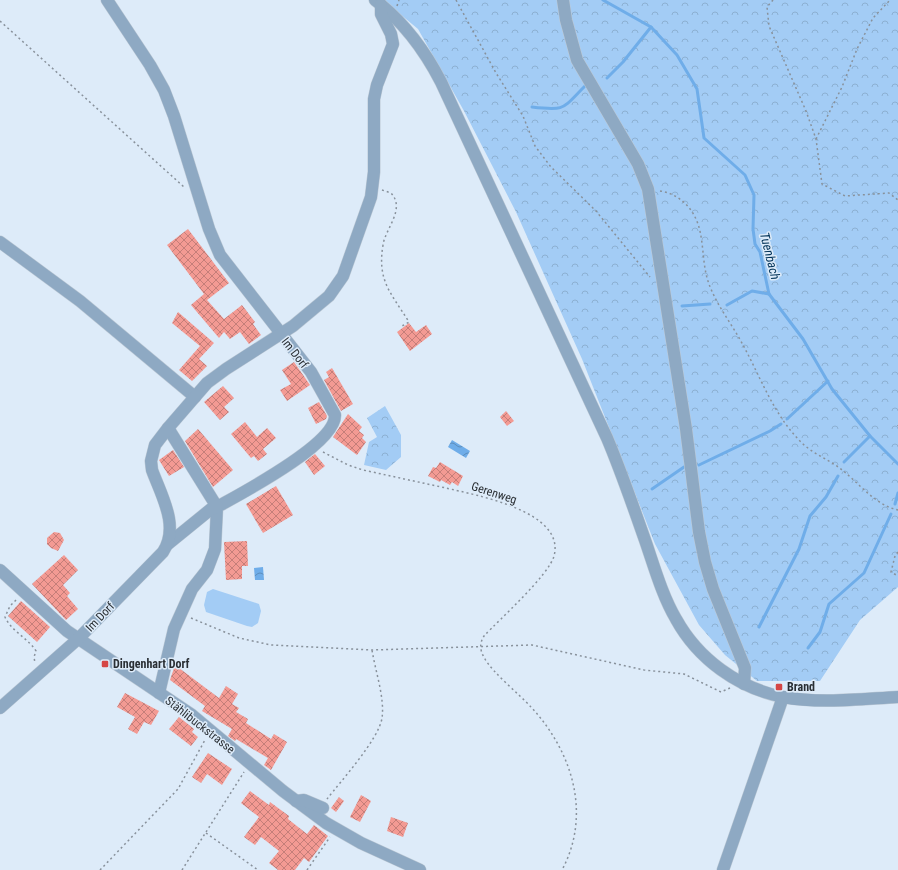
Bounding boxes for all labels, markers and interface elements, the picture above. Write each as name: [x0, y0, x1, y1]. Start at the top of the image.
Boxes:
water label: Tuenbach: [757, 231, 783, 281]
street label: Im Dorf: [279, 335, 311, 371]
street label: Gerenweg: [469, 479, 519, 507]
street label: Im Dorf: [83, 599, 117, 635]
place label: Dingenhart Dorf: [113, 657, 190, 671]
marker: Dingenhart Dorf: [100, 659, 110, 669]
place label: Brand: [787, 680, 815, 694]
marker: Brand: [774, 682, 784, 692]
street label: Stählibuckstrasse: [162, 694, 238, 757]

